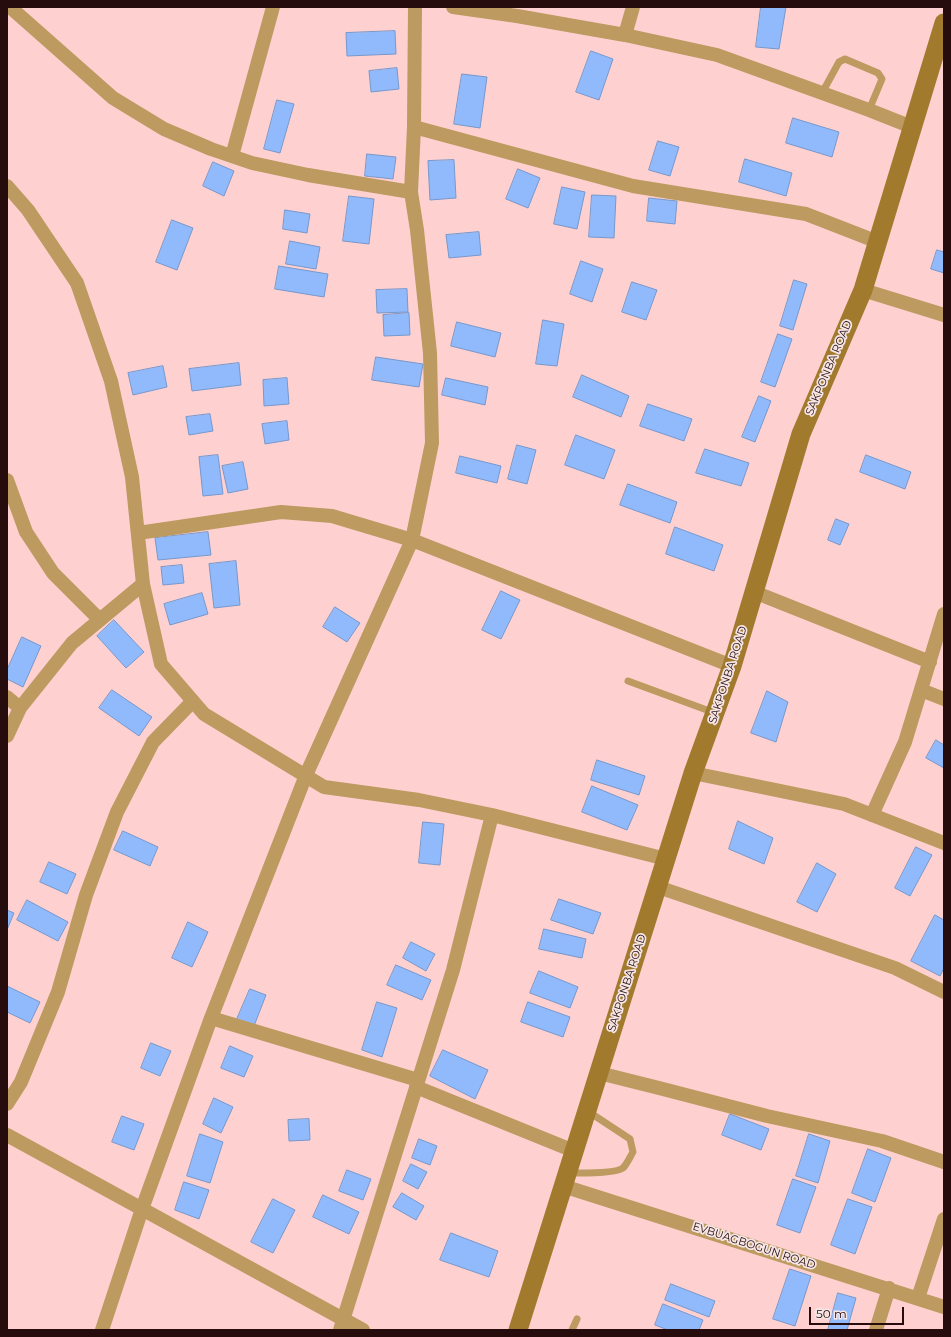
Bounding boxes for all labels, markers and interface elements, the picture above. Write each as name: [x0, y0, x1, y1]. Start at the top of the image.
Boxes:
street label: SAKPONBA ROAD: [803, 319, 855, 417]
street label: SAKPONBA ROAD: [706, 625, 750, 725]
street label: SAKPONBA ROAD: [605, 933, 649, 1033]
street label: EVBUAGBOGUN ROAD: [691, 1220, 817, 1272]
scale bar: [811, 1299, 906, 1325]
text: 50 m: [816, 1306, 847, 1321]

